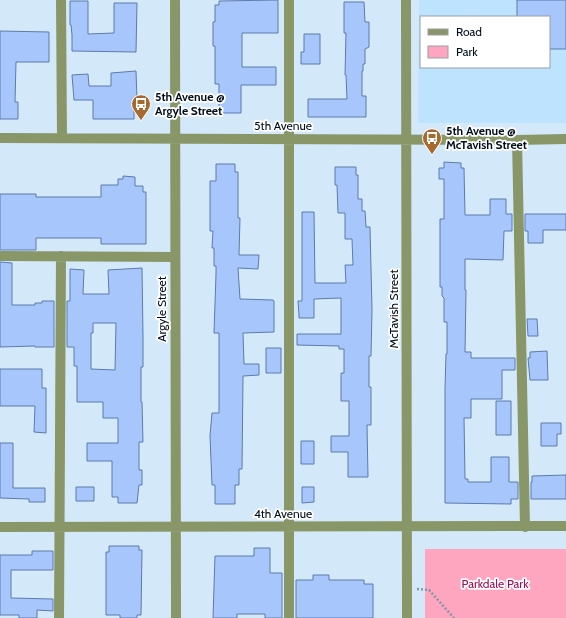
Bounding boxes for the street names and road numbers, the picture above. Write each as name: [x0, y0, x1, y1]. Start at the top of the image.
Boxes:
street label: 5th Avenue: [254, 118, 312, 133]
street label: McTavish Street: [386, 270, 401, 348]
street label: Argyle Street: [154, 276, 169, 342]
street label: 4th Avenue: [254, 506, 312, 521]

